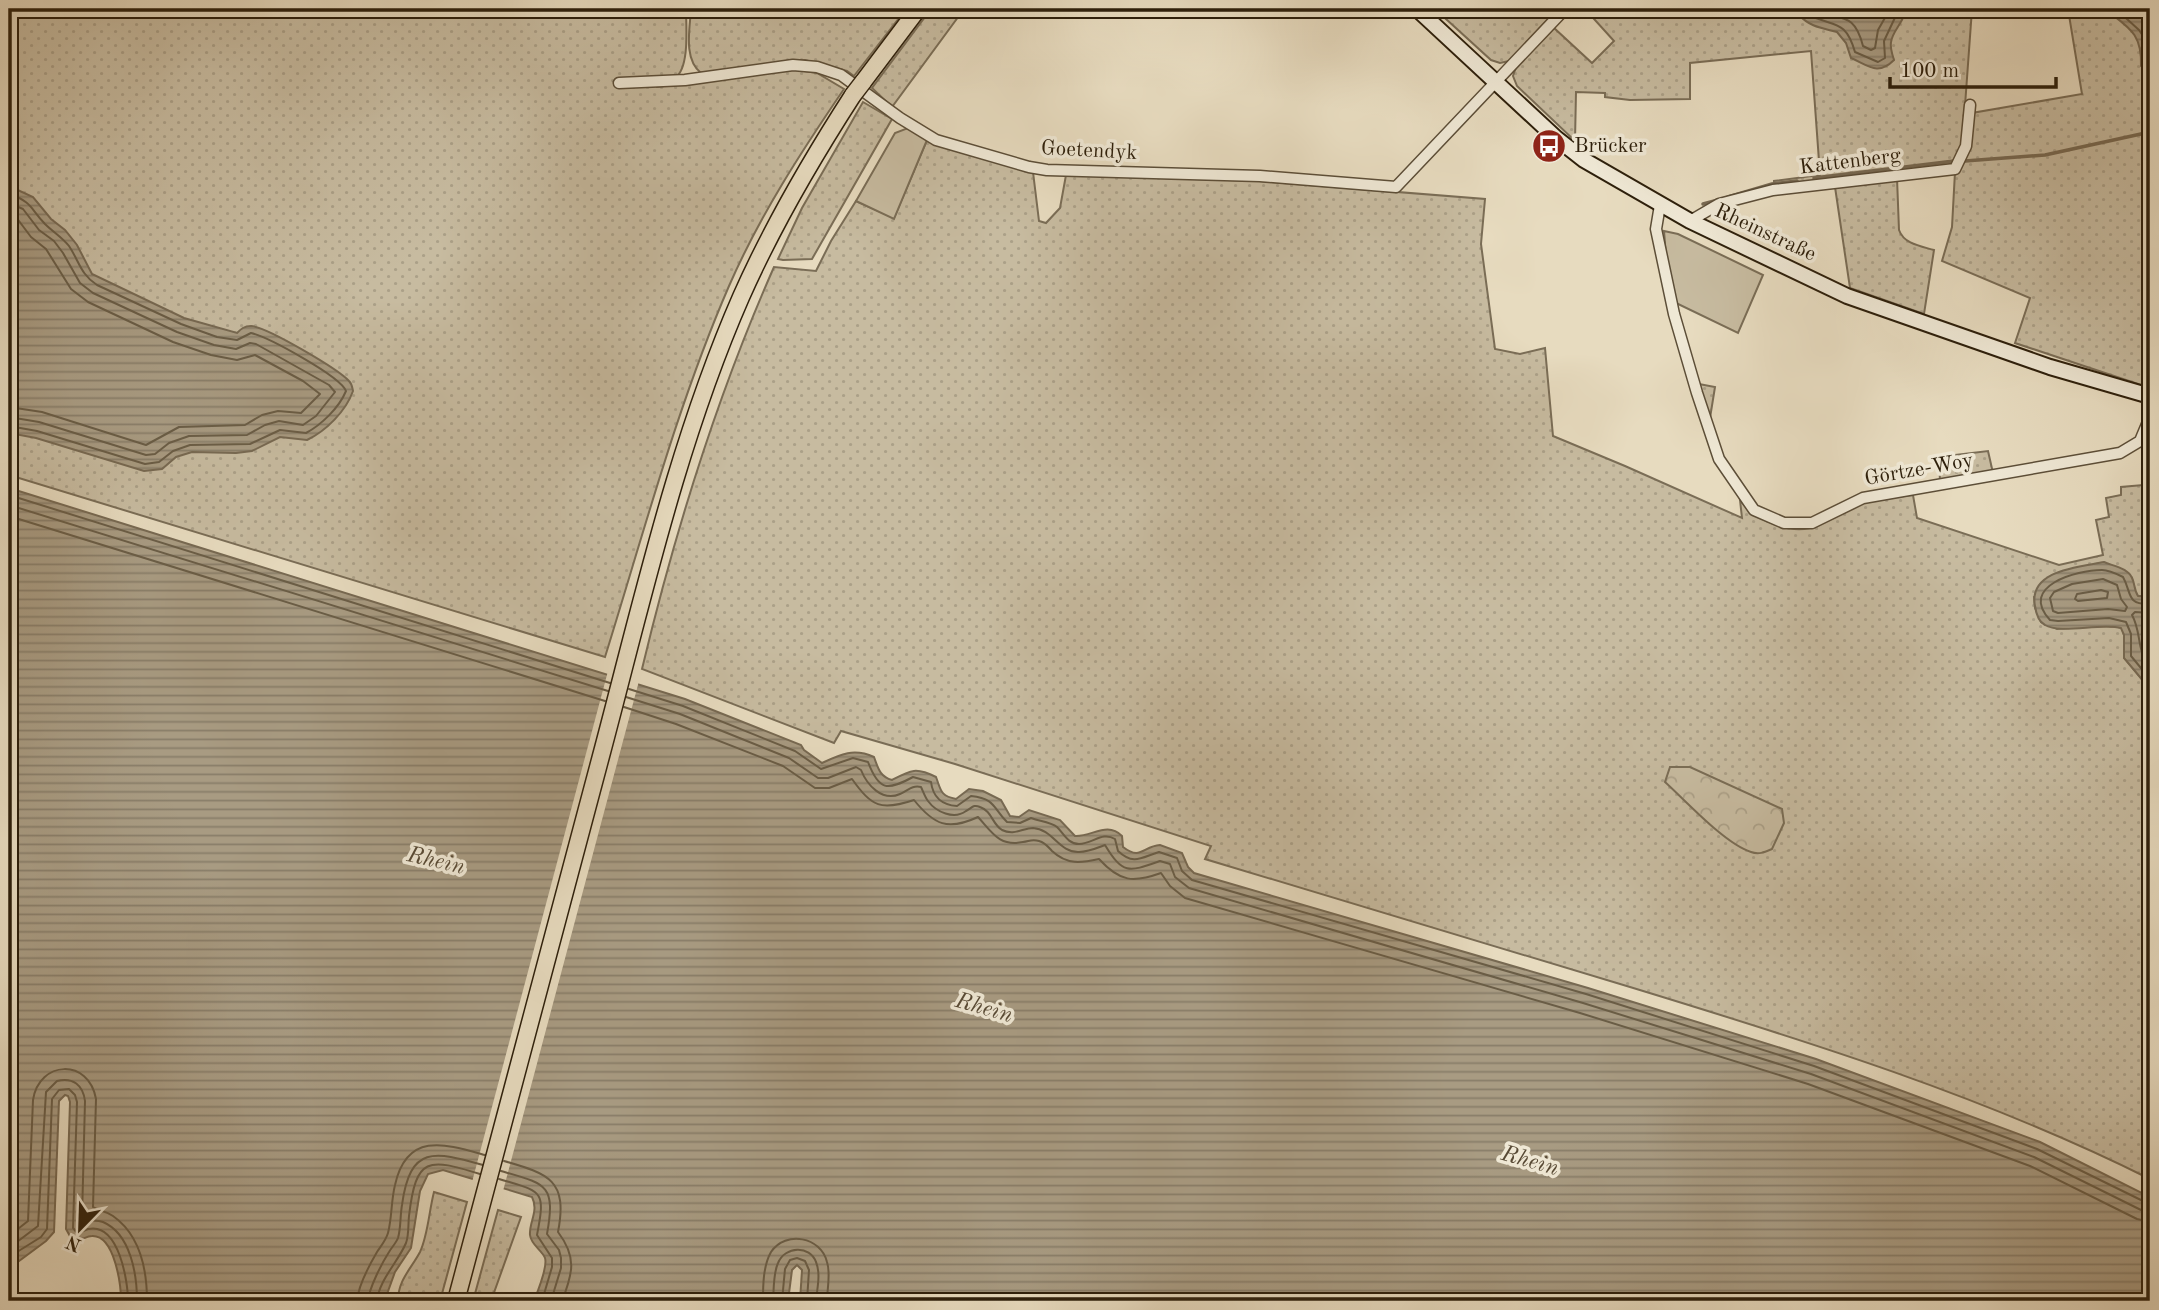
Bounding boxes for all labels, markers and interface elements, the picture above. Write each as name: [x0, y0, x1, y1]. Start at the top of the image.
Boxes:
scale bar: [1890, 46, 2056, 90]
text: 100 m: [1900, 61, 1959, 82]
bus stop icon: Brücker: [1530, 127, 1568, 165]
place label: Brücker: [1574, 136, 1647, 157]
street label: Goetendyk: [1040, 138, 1138, 164]
street label: Kattenberg: [1798, 145, 1903, 179]
street label: Rheinstraße: [1711, 200, 1819, 266]
street label: Görtze-Woy: [1863, 450, 1975, 490]
water label: Rhein: [404, 843, 467, 879]
water label: Rhein: [952, 989, 1015, 1027]
water label: Rhein: [1498, 1142, 1561, 1180]
north arrow: [46, 1194, 116, 1264]
text: N: [64, 1231, 85, 1254]

